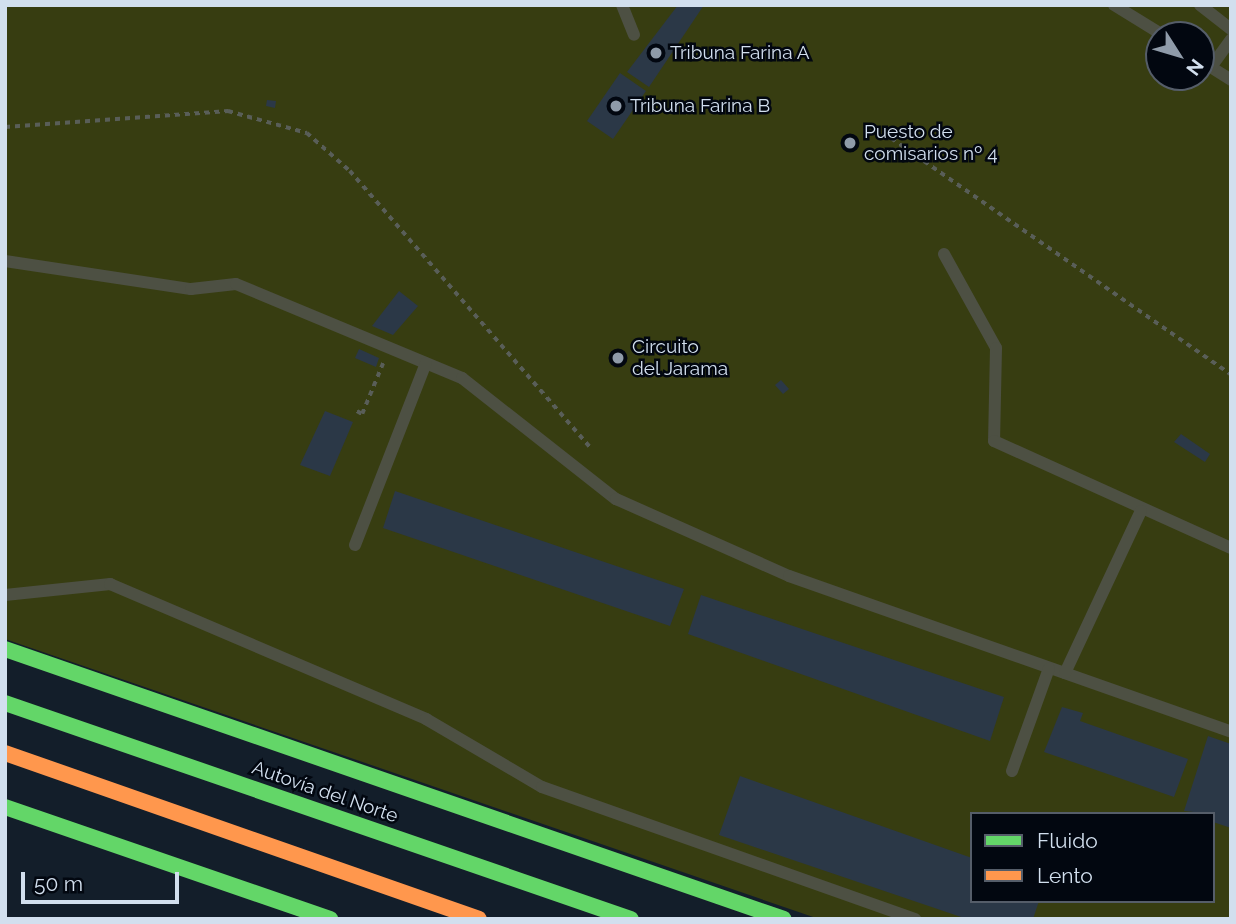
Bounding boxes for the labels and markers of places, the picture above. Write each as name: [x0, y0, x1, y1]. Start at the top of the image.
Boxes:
place label: Tribuna Farina A: [670, 42, 810, 64]
marker: Tribuna Farina A: [648, 45, 664, 61]
place label: Tribuna Farina B: [630, 95, 770, 117]
marker: Tribuna Farina B: [608, 98, 624, 114]
place label: Puesto de comisarios nº 4: [864, 121, 998, 165]
marker: Puesto de comisarios nº 4: [842, 135, 858, 151]
place label: Circuito del Jarama: [632, 336, 729, 380]
marker: Circuito del Jarama: [610, 350, 626, 366]

